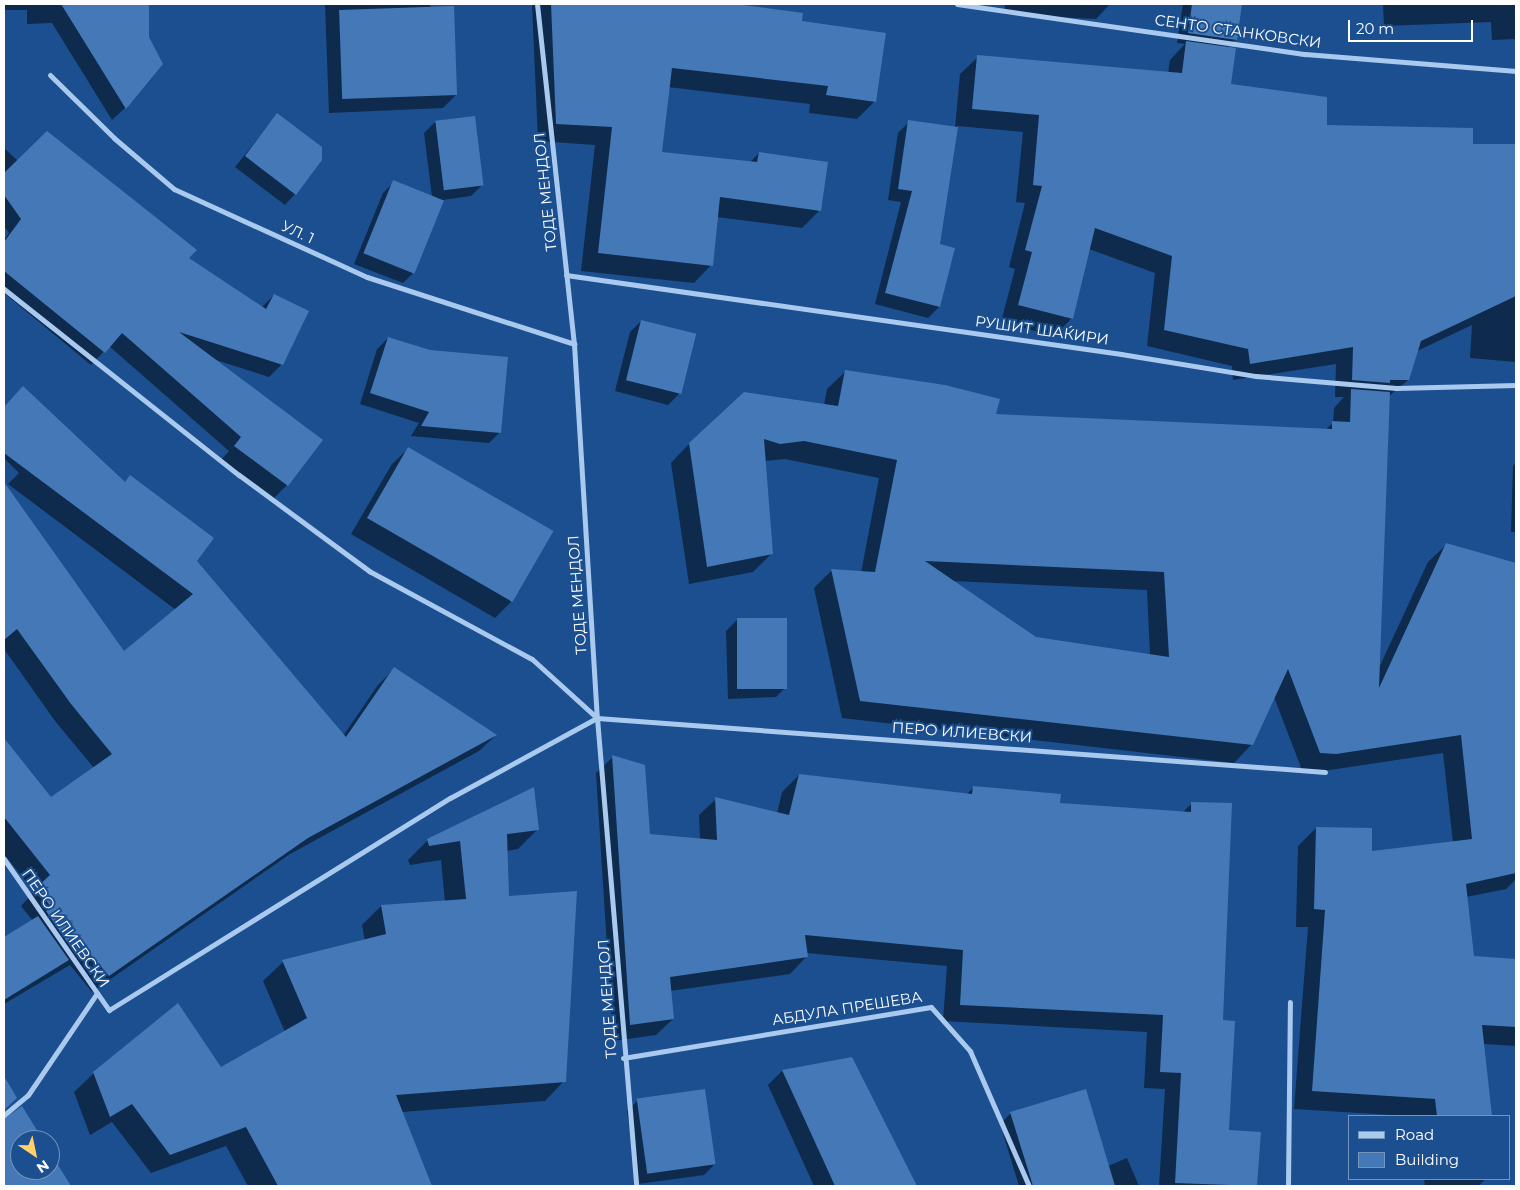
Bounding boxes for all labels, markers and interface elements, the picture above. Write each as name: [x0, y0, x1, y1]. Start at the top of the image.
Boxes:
street label: СЕНТО СТАНКОВСКИ: [1154, 10, 1322, 52]
scale bar: [1350, 10, 1475, 42]
text: 20 m: [1356, 19, 1394, 38]
street label: ТОДЕ МЕНДОЛ: [530, 132, 560, 252]
street label: УЛ. 1: [279, 217, 317, 247]
street label: РУШИТ ШАЌИРИ: [974, 312, 1110, 348]
street label: ТОДЕ МЕНДОЛ: [564, 535, 590, 655]
street label: ПЕРО ИЛИЕВСКИ: [891, 718, 1033, 746]
street label: ПЕРО ИЛИЕВСКИ: [18, 865, 114, 991]
street label: ТОДЕ МЕНДОЛ: [594, 939, 620, 1059]
street label: АБДУЛА ПРЕШЕВА: [771, 987, 923, 1029]
legend: [1348, 1115, 1510, 1180]
text: Road: [1395, 1125, 1434, 1144]
north arrow: [10, 1130, 60, 1180]
text: Building: [1395, 1150, 1459, 1169]
text: N: [33, 1156, 53, 1177]

